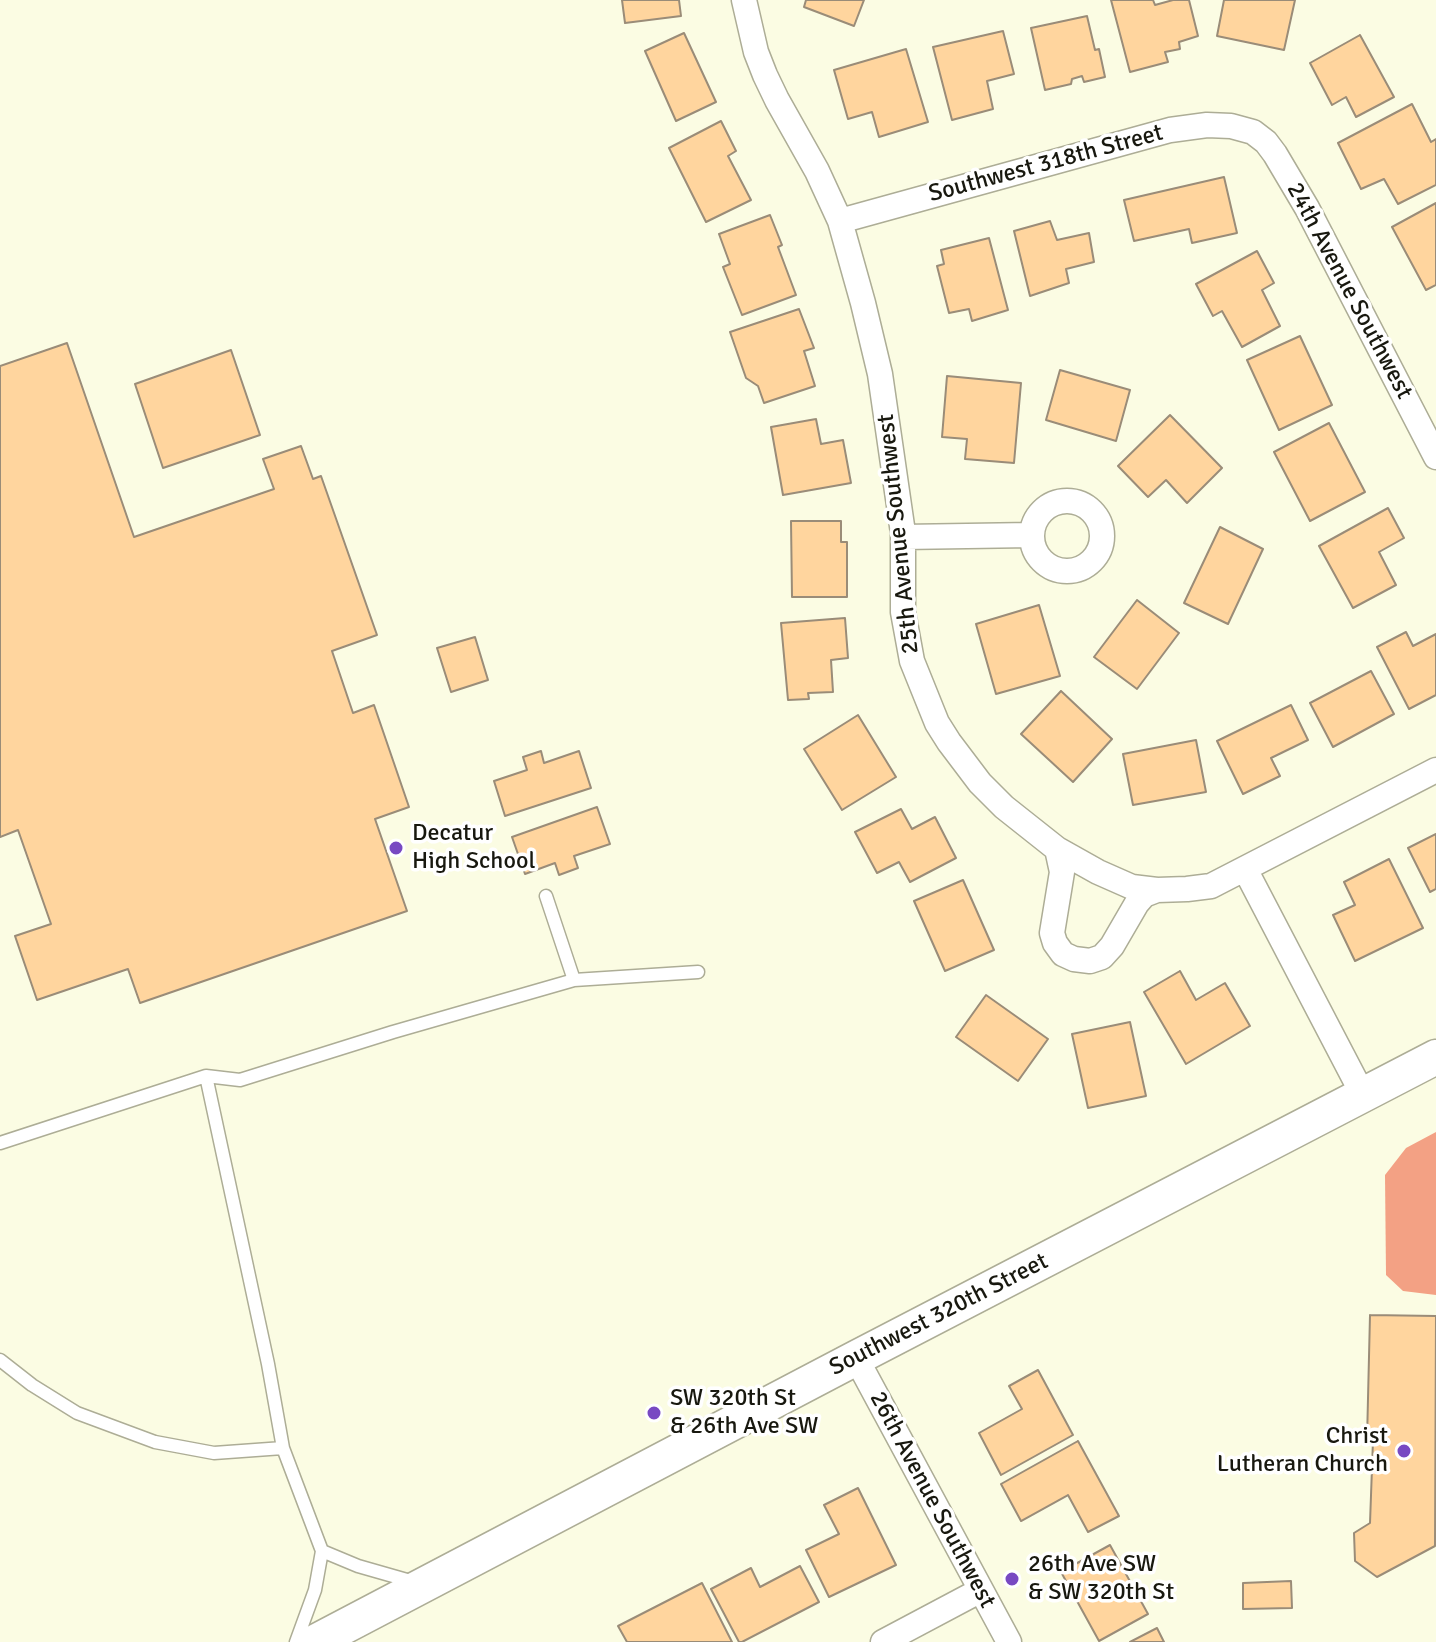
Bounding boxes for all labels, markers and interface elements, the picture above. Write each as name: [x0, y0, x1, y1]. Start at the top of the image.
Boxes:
street label: Southwest 318th Street: [926, 119, 1166, 209]
street label: 24th Avenue Southwest: [1280, 178, 1418, 404]
street label: 25th Avenue Southwest: [872, 413, 926, 655]
place label: Decatur High School: [412, 820, 535, 876]
marker: Decatur High School: [387, 839, 405, 857]
street label: Southwest 320th Street: [825, 1247, 1053, 1383]
place label: SW 320th St & 26th Ave SW: [670, 1385, 818, 1441]
street label: 26th Avenue Southwest: [863, 1387, 1001, 1613]
marker: SW 320th St & 26th Ave SW: [645, 1404, 663, 1422]
place label: Christ Lutheran Church: [1217, 1423, 1388, 1479]
marker: Christ Lutheran Church: [1395, 1442, 1413, 1460]
place label: 26th Ave SW & SW 320th St: [1028, 1551, 1174, 1607]
marker: 26th Ave SW & SW 320th St: [1003, 1570, 1021, 1588]

